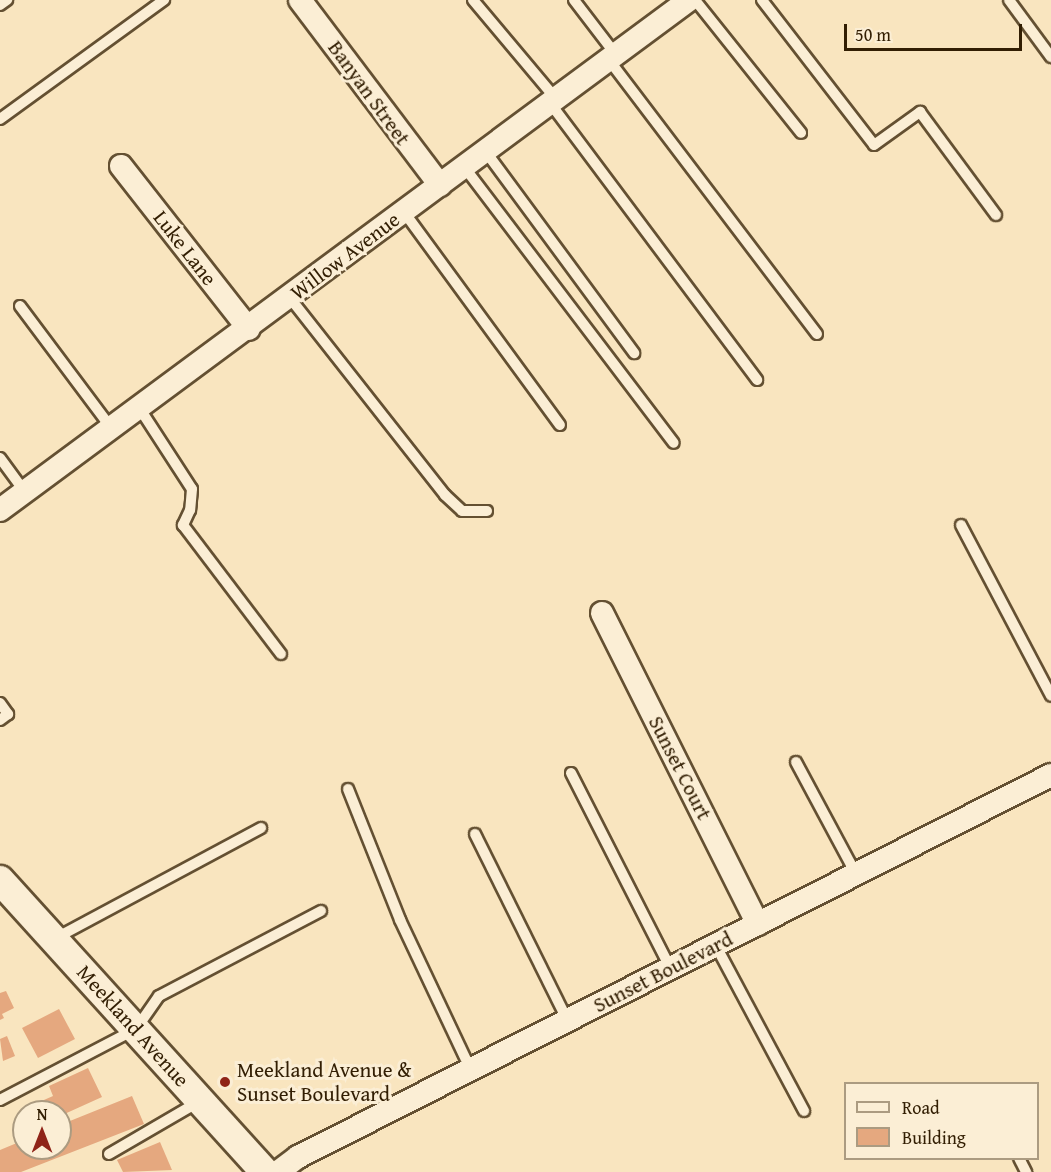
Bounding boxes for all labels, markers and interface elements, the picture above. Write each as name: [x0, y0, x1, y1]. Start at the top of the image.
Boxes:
scale bar: [847, 12, 1026, 50]
text: 50 m: [855, 21, 891, 48]
street label: Banyan Street: [323, 36, 415, 150]
street label: Luke Lane: [148, 206, 222, 290]
street label: Willow Avenue: [286, 207, 404, 305]
street label: Sunset Court: [643, 712, 717, 824]
street label: Sunset Boulevard: [589, 926, 737, 1018]
street label: Meekland Avenue: [72, 960, 194, 1092]
place label: Meekland Avenue & Sunset Boulevard: [237, 1057, 411, 1107]
marker: Meekland Avenue & Sunset Boulevard: [218, 1075, 232, 1089]
legend: [844, 1082, 1039, 1160]
text: Road: [902, 1094, 940, 1121]
north arrow: [12, 1100, 72, 1160]
text: N: [37, 1102, 47, 1126]
text: Building: [902, 1124, 966, 1151]

